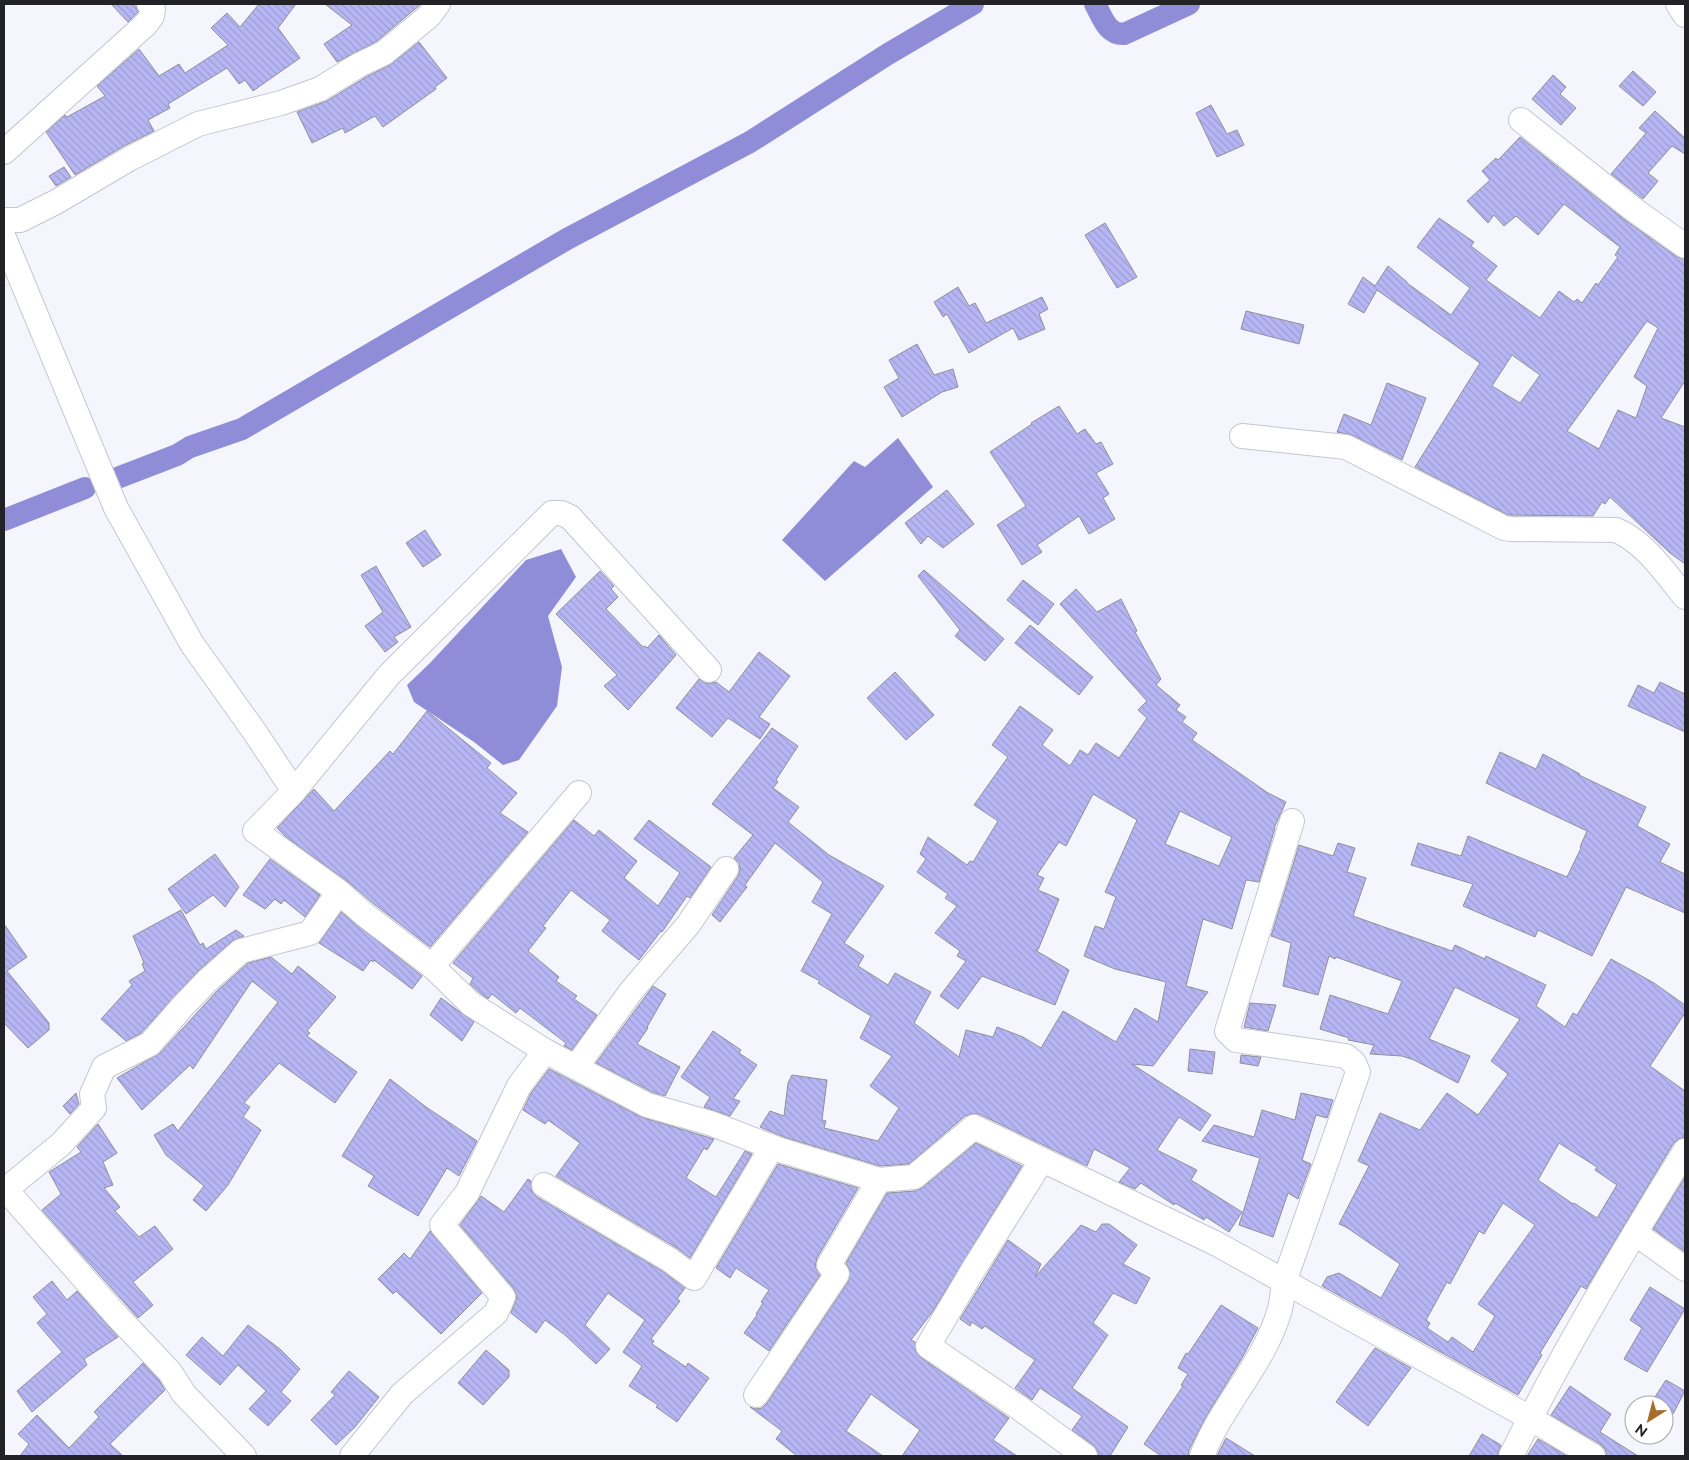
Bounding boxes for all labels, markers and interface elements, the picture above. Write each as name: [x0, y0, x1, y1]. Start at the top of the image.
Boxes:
north arrow: [1624, 1395, 1674, 1445]
text: N: [1632, 1421, 1650, 1440]

